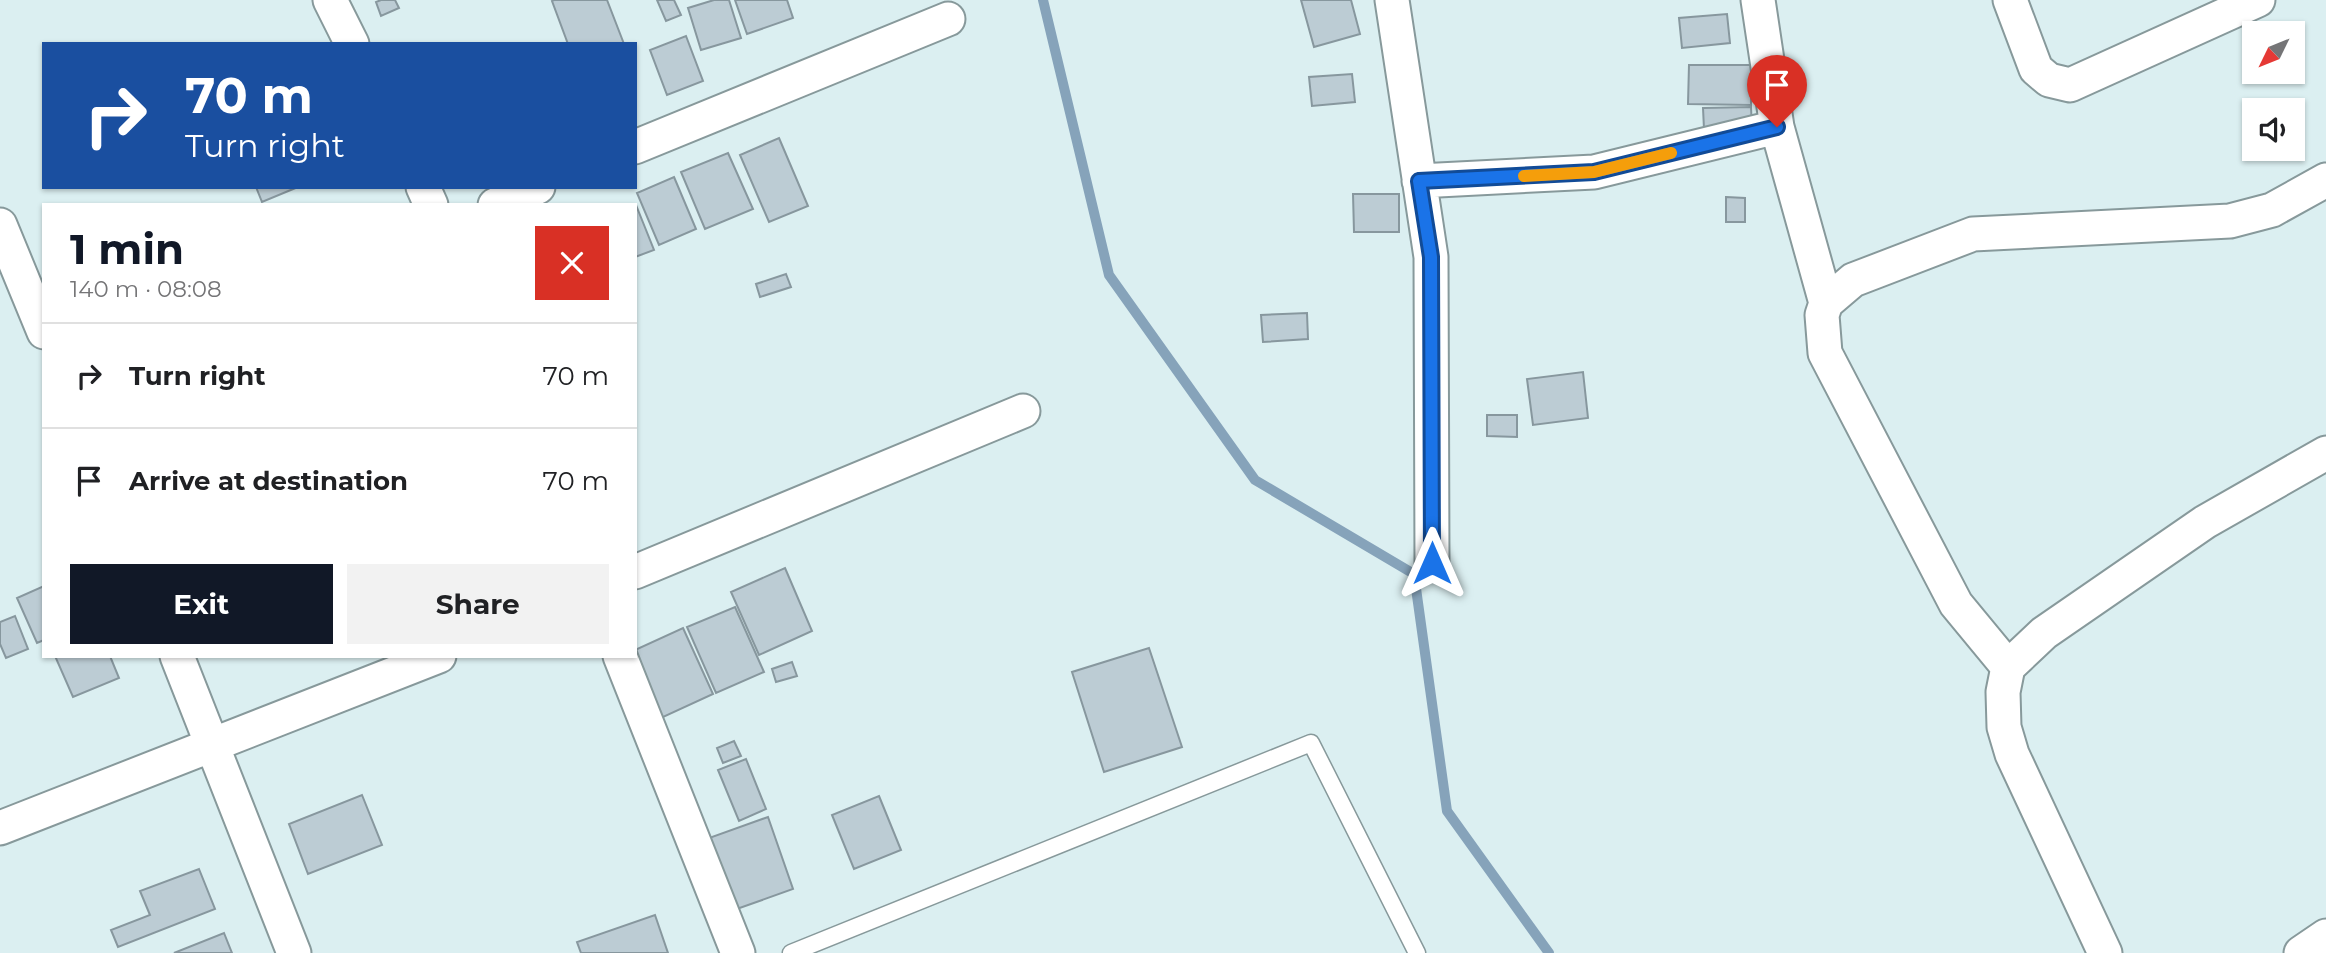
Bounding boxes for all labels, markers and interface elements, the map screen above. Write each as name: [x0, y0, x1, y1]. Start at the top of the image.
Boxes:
north arrow: [2242, 21, 2305, 84]
map controls: [2242, 21, 2305, 161]
pin: [1747, 55, 1807, 127]
text: 70 m: [185, 66, 313, 125]
icon: arrive: [1758, 66, 1796, 104]
icon: right: [70, 70, 161, 161]
button: sound: [2242, 98, 2305, 161]
text: Turn right: [185, 126, 345, 165]
text: 1 min: [70, 223, 184, 275]
button: close: [535, 226, 609, 300]
text: 140 m · 08:08: [70, 275, 222, 303]
icon: right: [70, 357, 108, 395]
text: Turn right: [129, 360, 265, 392]
text: 70 m: [543, 360, 609, 392]
icon: arrive: [70, 462, 108, 500]
text: Arrive at destination: [129, 465, 408, 497]
text: 70 m: [543, 465, 609, 497]
position arrow: [1395, 526, 1469, 600]
button: Exit: [70, 564, 333, 644]
button: Share: [347, 564, 609, 644]

